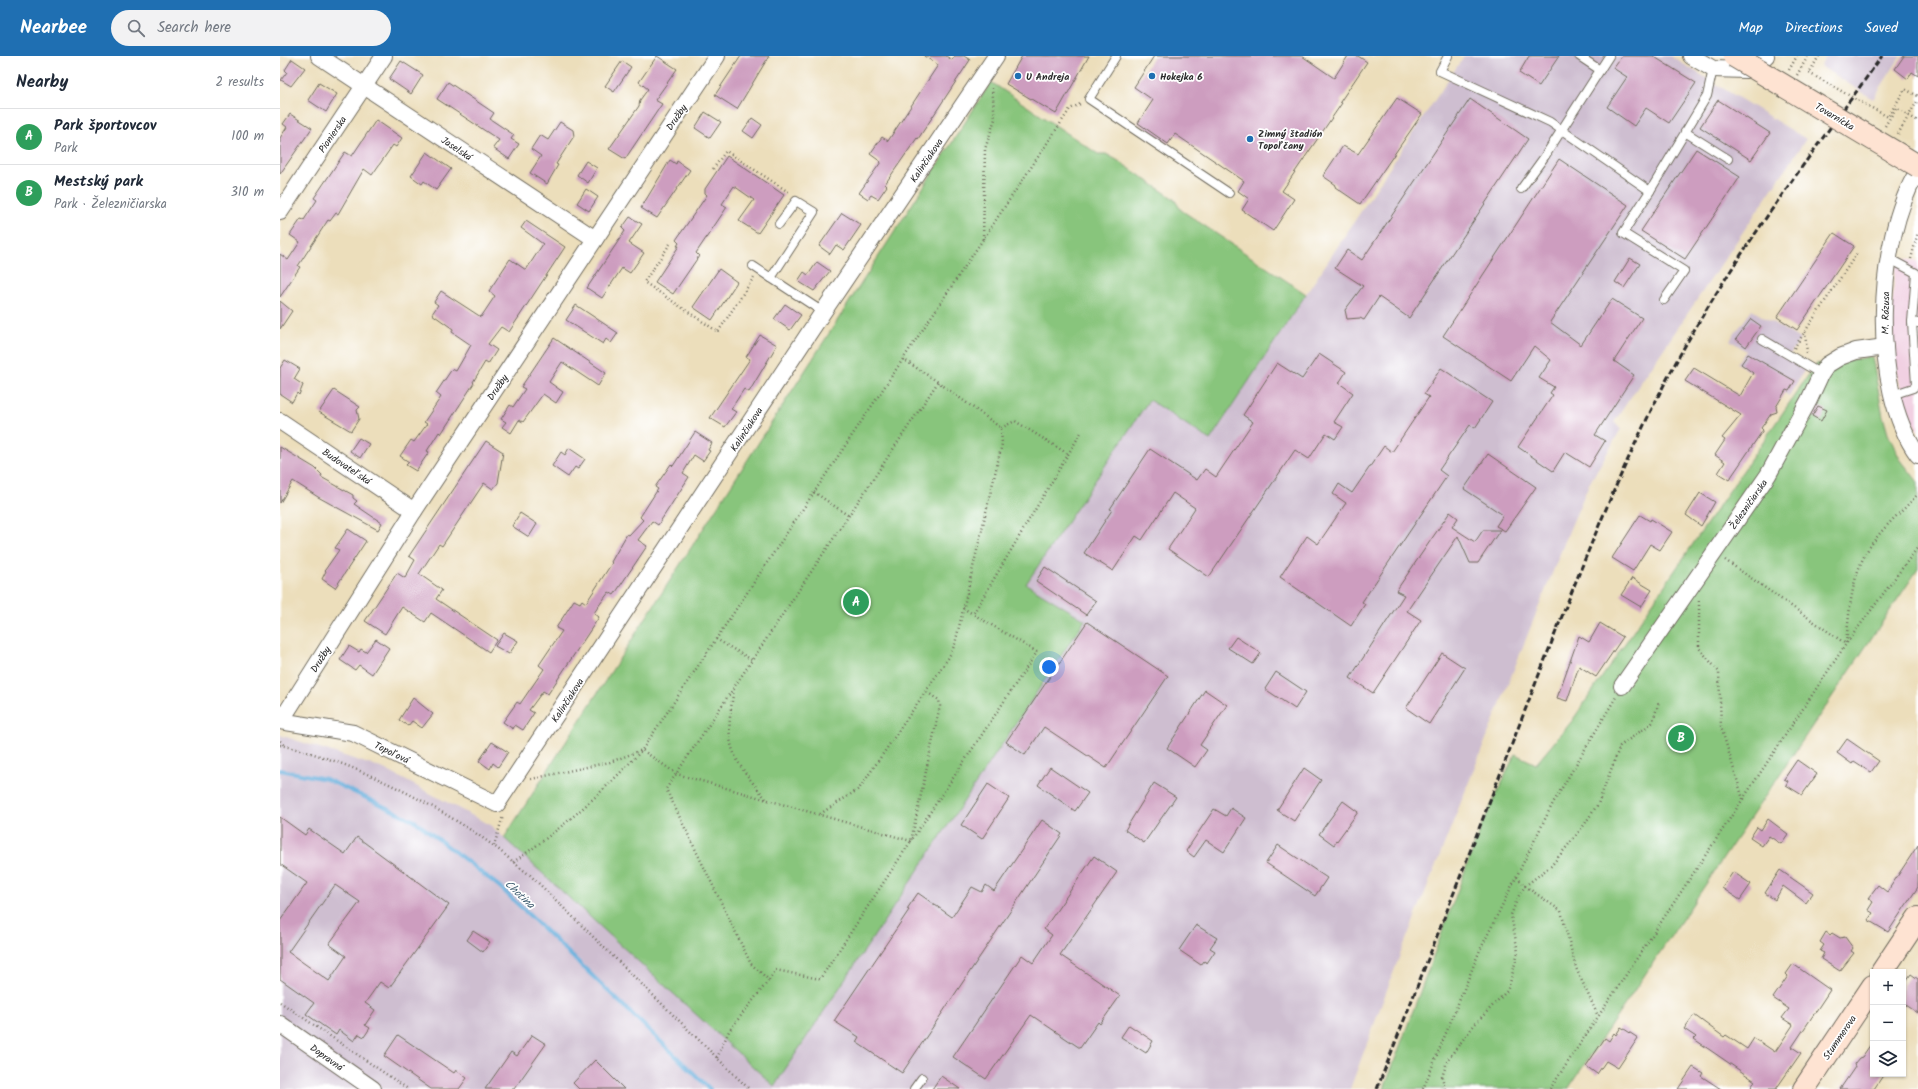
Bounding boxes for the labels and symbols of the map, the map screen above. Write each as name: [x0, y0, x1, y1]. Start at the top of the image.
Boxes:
place label: U Andreja: [1026, 69, 1069, 85]
place label: Hokejka 6: [1160, 69, 1203, 85]
marker: U Andreja: [1013, 71, 1023, 81]
marker: Hokejka 6: [1147, 71, 1157, 81]
street label: Tovarnícka: [1812, 99, 1858, 135]
street label: Družby: [662, 101, 692, 134]
street label: Pionierska: [315, 113, 351, 156]
place label: Zimný štadión Topoľčany: [1258, 126, 1323, 154]
street label: Jaselská: [438, 133, 476, 166]
marker: Zimný štadión Topoľčany: [1245, 134, 1255, 144]
street label: Kalinčiakova: [906, 135, 948, 186]
street label: M. Rázusa: [1878, 291, 1894, 335]
street label: Družby: [483, 371, 513, 404]
street label: Kalinčiakova: [726, 404, 767, 455]
street label: Budovateľská: [319, 445, 375, 490]
street label: Železničiarska: [1726, 476, 1772, 533]
pin: A: [843, 587, 869, 617]
street label: Družby: [306, 643, 335, 676]
your location: [1039, 657, 1059, 677]
street label: Kalinčiakova: [547, 675, 588, 726]
pin: B: [1668, 723, 1694, 753]
street label: Topoľová: [371, 738, 413, 769]
water label: Chotina: [500, 876, 539, 914]
street label: Stummerova: [1819, 1012, 1861, 1063]
street label: Dopravná: [306, 1040, 348, 1076]

